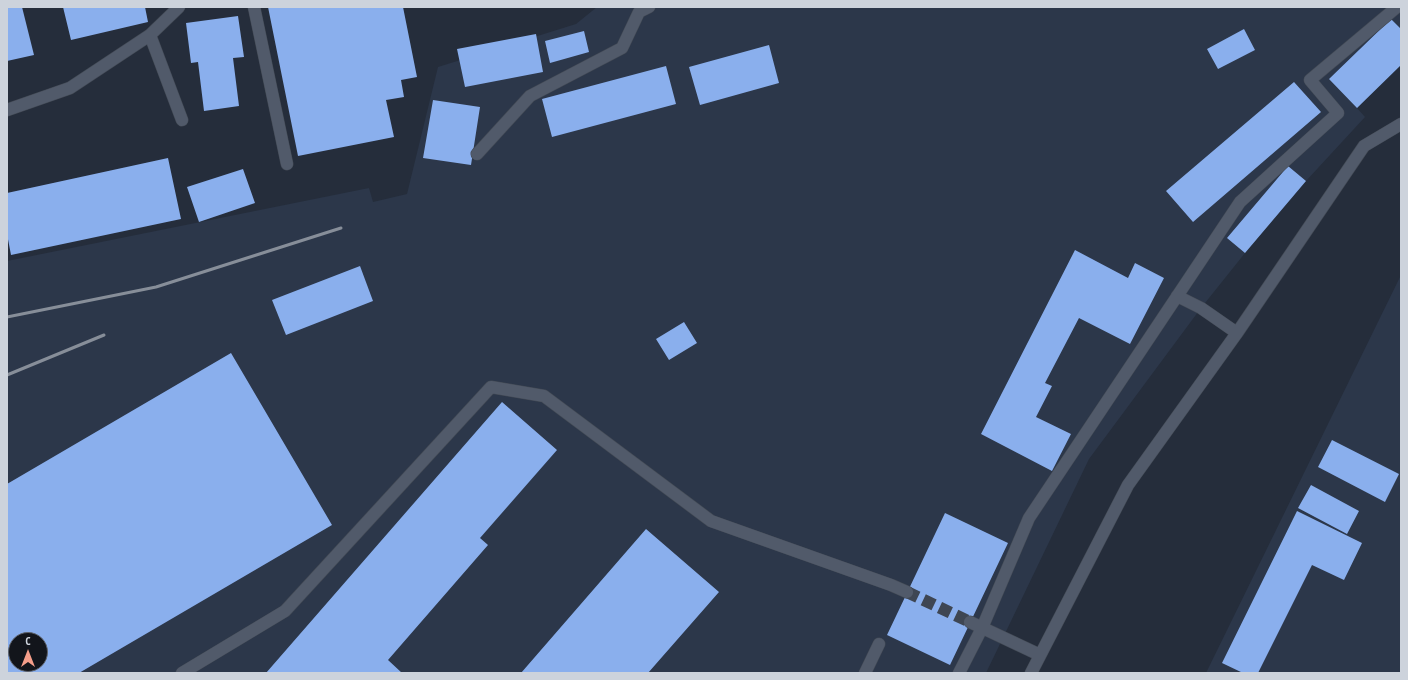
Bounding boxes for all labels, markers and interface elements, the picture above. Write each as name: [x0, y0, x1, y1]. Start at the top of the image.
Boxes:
north arrow: [8, 632, 48, 672]
text: С: [25, 634, 31, 648]

